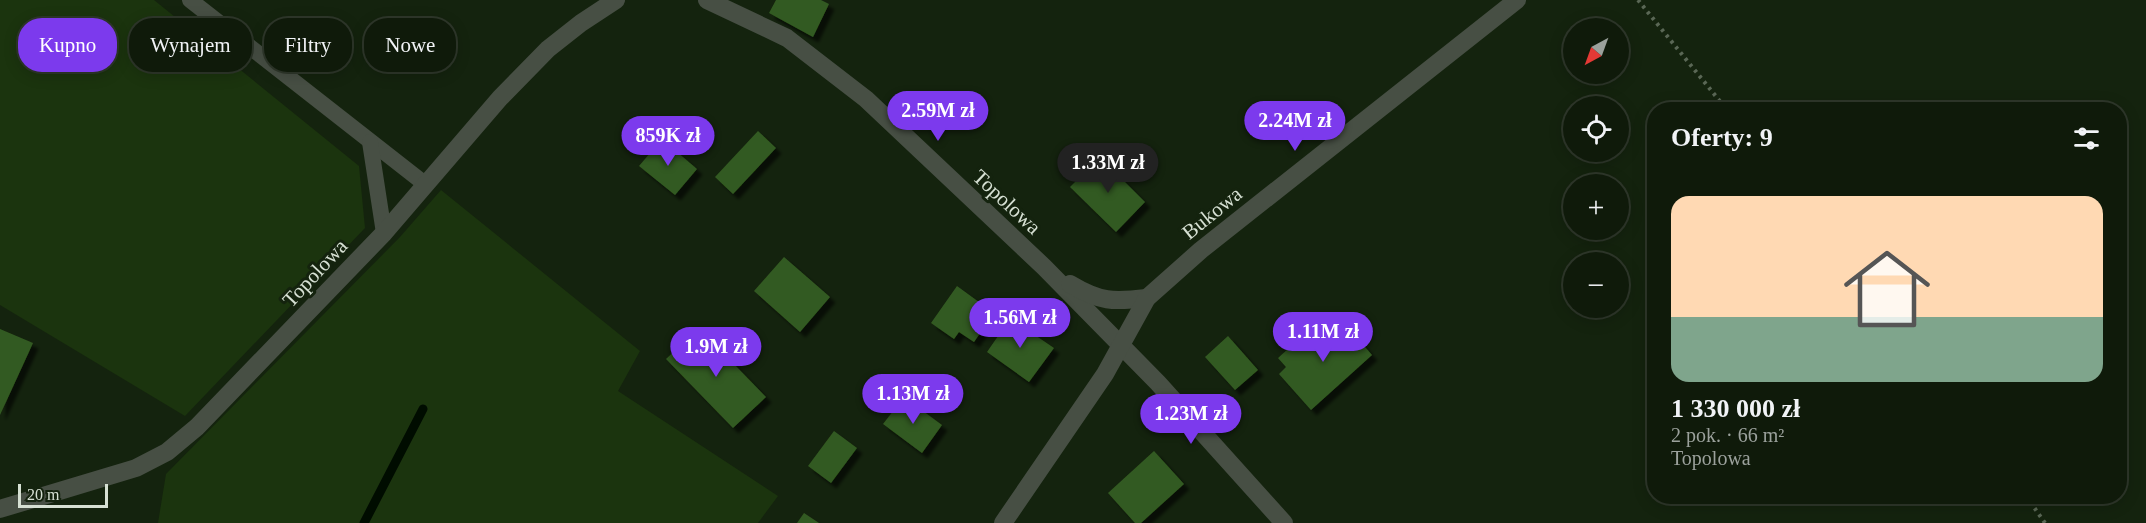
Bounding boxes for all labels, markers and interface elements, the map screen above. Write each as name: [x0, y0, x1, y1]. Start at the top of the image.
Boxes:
chip: Kupno: [18, 18, 117, 72]
chip: Wynajem: [129, 18, 252, 72]
chip: Filtry: [264, 18, 352, 72]
chip: Nowe: [364, 18, 456, 72]
north arrow: [1563, 18, 1629, 84]
map controls: [1563, 18, 1629, 318]
pin: 2.59M zł: [876, 91, 1000, 142]
button: locate: [1563, 96, 1629, 162]
text: 2.59M zł: [901, 99, 975, 121]
pin: 2.24M zł: [1233, 101, 1357, 152]
text: 2.24M zł: [1258, 109, 1332, 131]
pin: 859K zł: [613, 116, 723, 167]
icon: filters: [2070, 122, 2103, 155]
text: Oferty: 9: [1671, 123, 1773, 152]
text: 859K zł: [636, 124, 701, 146]
pin: 1.33M zł: [1046, 143, 1170, 194]
text: 1.33M zł: [1071, 151, 1145, 173]
street label: Topolowa: [968, 165, 1046, 240]
button: +: [1563, 174, 1629, 240]
street label: Bukowa: [1177, 181, 1247, 244]
street label: Topolowa: [278, 234, 353, 312]
icon: home: [1833, 235, 1941, 343]
button: −: [1563, 252, 1629, 318]
pin: 1.56M zł: [958, 298, 1082, 349]
text: 1.56M zł: [983, 306, 1057, 328]
pin: 1.11M zł: [1261, 312, 1385, 363]
text: 1.11M zł: [1287, 320, 1359, 342]
pin: 1.9M zł: [661, 327, 771, 378]
text: 1.9M zł: [684, 335, 748, 357]
pin: 1.13M zł: [851, 374, 975, 425]
text: 1.13M zł: [876, 382, 950, 404]
pin: 1.23M zł: [1129, 394, 1253, 445]
text: 1 330 000 zł: [1671, 394, 1800, 423]
text: 1.23M zł: [1154, 402, 1228, 424]
text: 2 pok. · 66 m²: [1671, 424, 1784, 446]
text: Topolowa: [1671, 447, 1751, 469]
scale bar: [18, 481, 108, 508]
text: 20 m: [27, 486, 59, 503]

